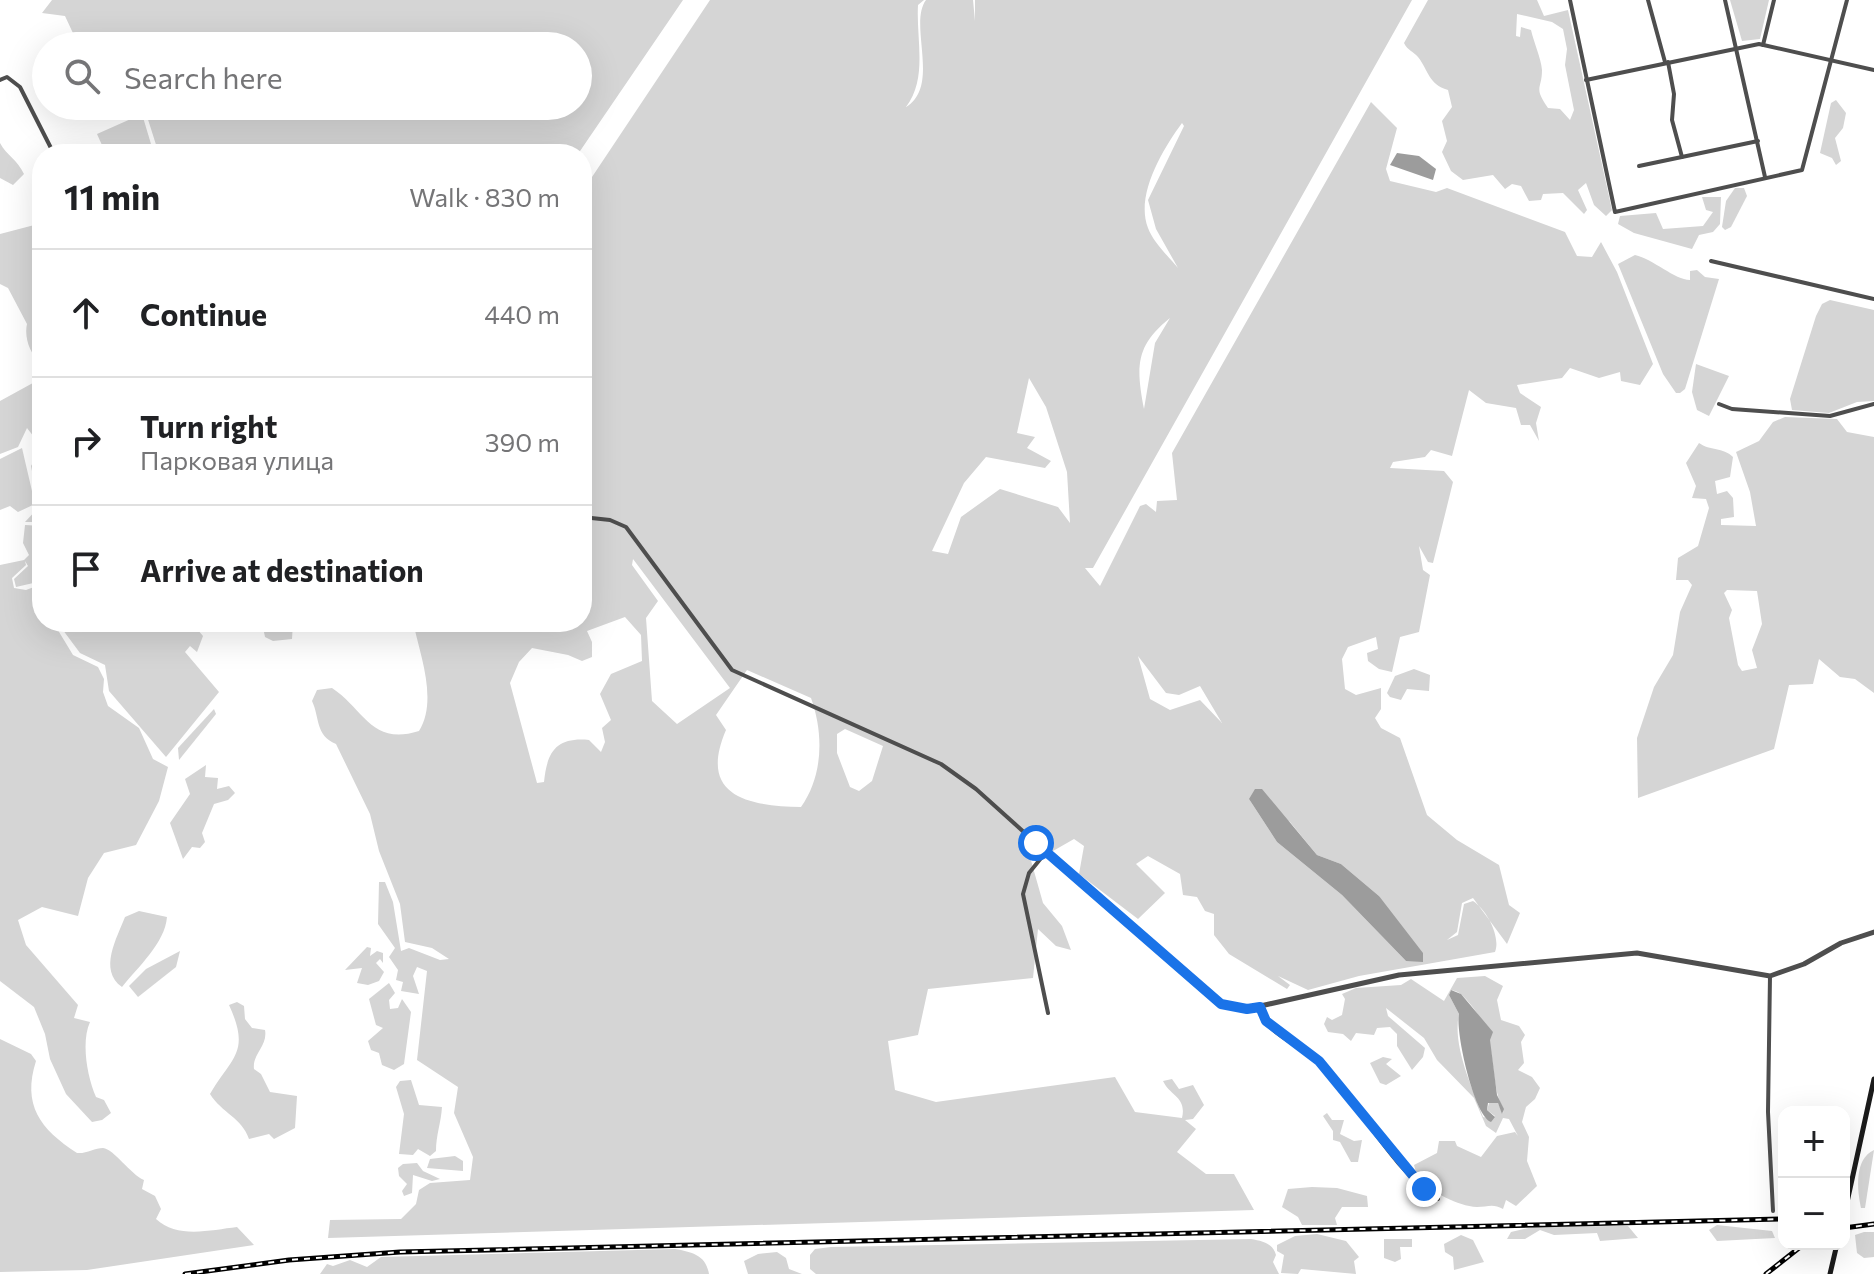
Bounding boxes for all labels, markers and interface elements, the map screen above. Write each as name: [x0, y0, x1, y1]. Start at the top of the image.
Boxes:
search box: [32, 32, 592, 120]
icon: search: [60, 54, 104, 98]
text: Search here: [124, 58, 283, 95]
text: 11 min: [64, 175, 160, 217]
text: Walk · 830 m: [409, 181, 560, 212]
icon: ahead: [64, 291, 108, 335]
text: Continue: [140, 295, 267, 332]
text: 440 m: [484, 298, 560, 329]
text: Turn right: [140, 407, 277, 444]
icon: right: [64, 419, 108, 463]
text: 390 m: [485, 426, 560, 457]
text: Парковая улица: [140, 444, 334, 475]
icon: arrive: [64, 547, 108, 591]
text: Arrive at destination: [140, 551, 424, 588]
route start: [1018, 825, 1054, 861]
map controls: [1778, 1106, 1850, 1250]
button: +: [1778, 1106, 1850, 1178]
route end: [1406, 1171, 1442, 1207]
button: −: [1778, 1178, 1850, 1250]

